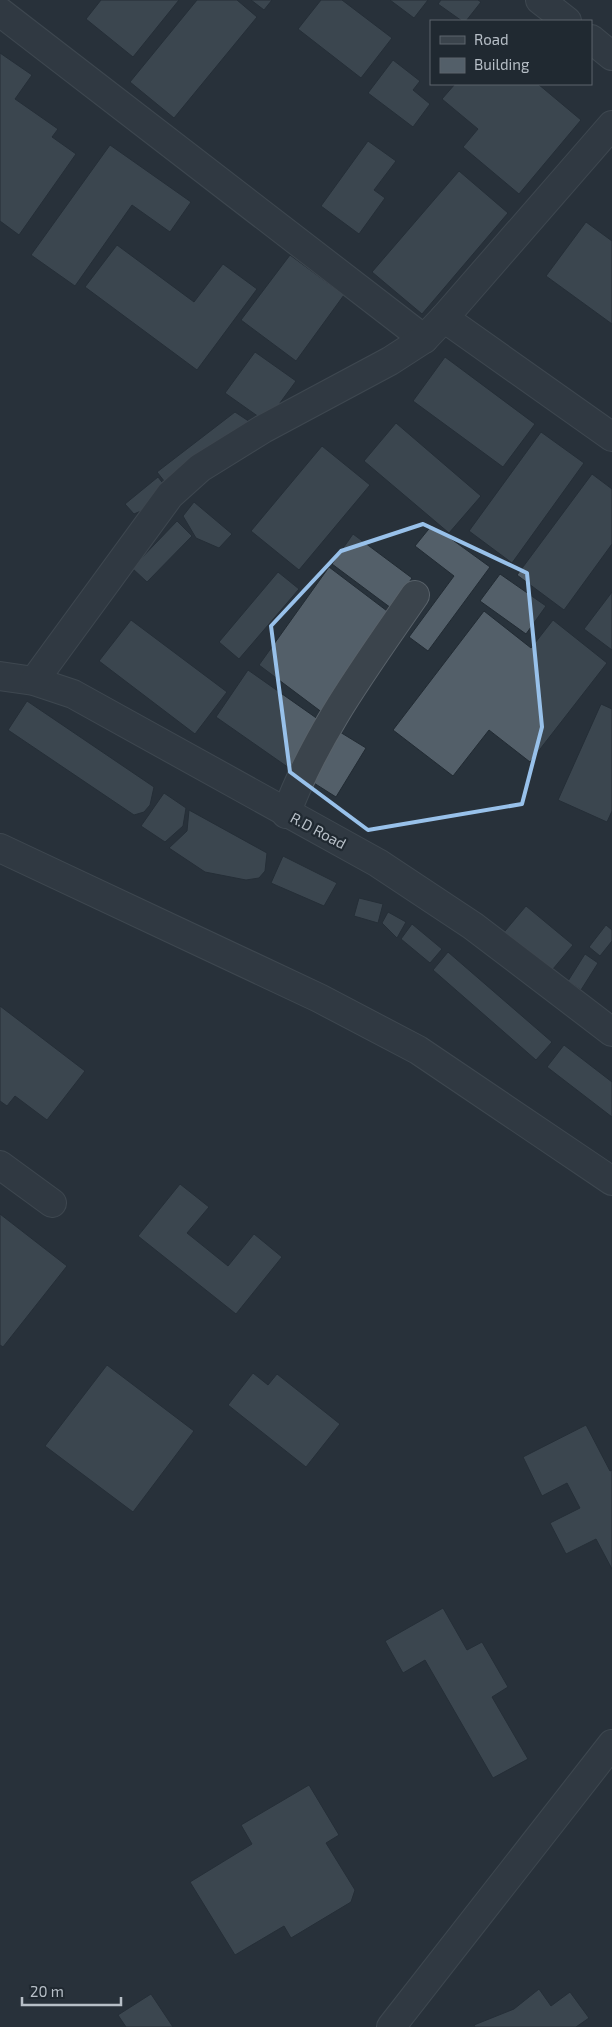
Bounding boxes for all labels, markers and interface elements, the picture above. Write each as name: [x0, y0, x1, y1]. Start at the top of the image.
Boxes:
legend: [430, 20, 592, 85]
text: Road: [474, 30, 509, 48]
text: Building: [474, 55, 530, 73]
street label: R.D Road: [288, 808, 349, 852]
scale bar: [22, 1974, 121, 2006]
text: 20 m: [30, 1982, 64, 2000]

